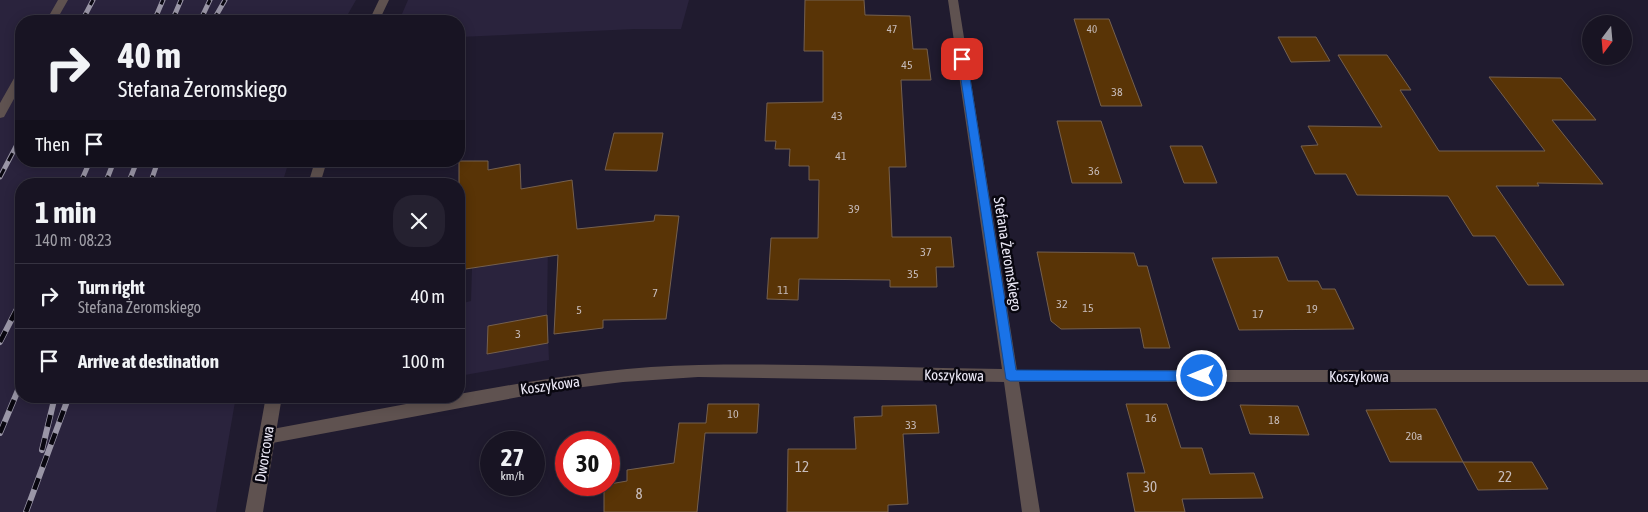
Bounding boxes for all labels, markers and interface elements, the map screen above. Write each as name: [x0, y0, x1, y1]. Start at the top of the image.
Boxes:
north arrow: [1582, 15, 1632, 65]
map controls: [1582, 15, 1632, 65]
house number: 47: [887, 23, 897, 35]
house number: 40: [1087, 23, 1097, 35]
icon: right: [35, 35, 100, 100]
text: 40 m: [118, 35, 181, 75]
pin: [941, 38, 983, 80]
icon: arrive: [948, 45, 976, 73]
house number: 45: [901, 58, 913, 72]
text: Stefana Żeromskiego: [118, 76, 287, 102]
house number: 38: [1111, 85, 1123, 99]
house number: 43: [831, 109, 843, 123]
icon: arrive: [80, 130, 108, 158]
text: Then: [35, 133, 70, 155]
house number: 41: [835, 149, 847, 163]
house number: 36: [1088, 164, 1100, 178]
text: 1 min: [35, 195, 96, 229]
button: close: [393, 195, 445, 247]
street label: Stefana Żeromskiego: [991, 196, 1025, 312]
house number: 39: [848, 202, 860, 216]
text: 140 m · 08:23: [35, 231, 112, 249]
house number: 37: [920, 245, 932, 259]
house number: 35: [907, 267, 919, 281]
text: Turn right: [78, 276, 145, 298]
icon: right: [35, 282, 63, 310]
house number: 11: [777, 283, 789, 297]
text: 40 m: [411, 285, 445, 307]
house number: 7: [652, 286, 658, 300]
house number: 32: [1056, 297, 1068, 311]
text: Stefana Żeromskiego: [78, 298, 201, 316]
house number: 15: [1082, 301, 1094, 315]
house number: 19: [1306, 302, 1318, 316]
house number: 5: [576, 303, 582, 317]
house number: 17: [1252, 307, 1264, 321]
house number: 3: [515, 327, 521, 341]
icon: arrive: [35, 347, 63, 375]
position arrow: [1175, 349, 1227, 401]
text: Arrive at destination: [78, 350, 219, 372]
text: 100 m: [402, 350, 445, 372]
street label: Koszykowa: [924, 366, 984, 384]
street label: Koszykowa: [1329, 368, 1389, 385]
street label: Koszykowa: [519, 372, 581, 398]
house number: 10: [727, 407, 739, 421]
house number: 16: [1145, 411, 1157, 425]
house number: 18: [1268, 413, 1280, 427]
house number: 33: [905, 418, 917, 432]
street label: Dworcowa: [251, 425, 277, 483]
house number: 20a: [1406, 429, 1422, 443]
speed limit sign: 30: [555, 431, 620, 496]
text: 27: [501, 443, 524, 471]
house number: 12: [795, 458, 809, 475]
house number: 22: [1498, 468, 1512, 485]
text: km/h: [501, 469, 524, 483]
house number: 30: [1143, 478, 1157, 495]
house number: 8: [635, 485, 643, 502]

